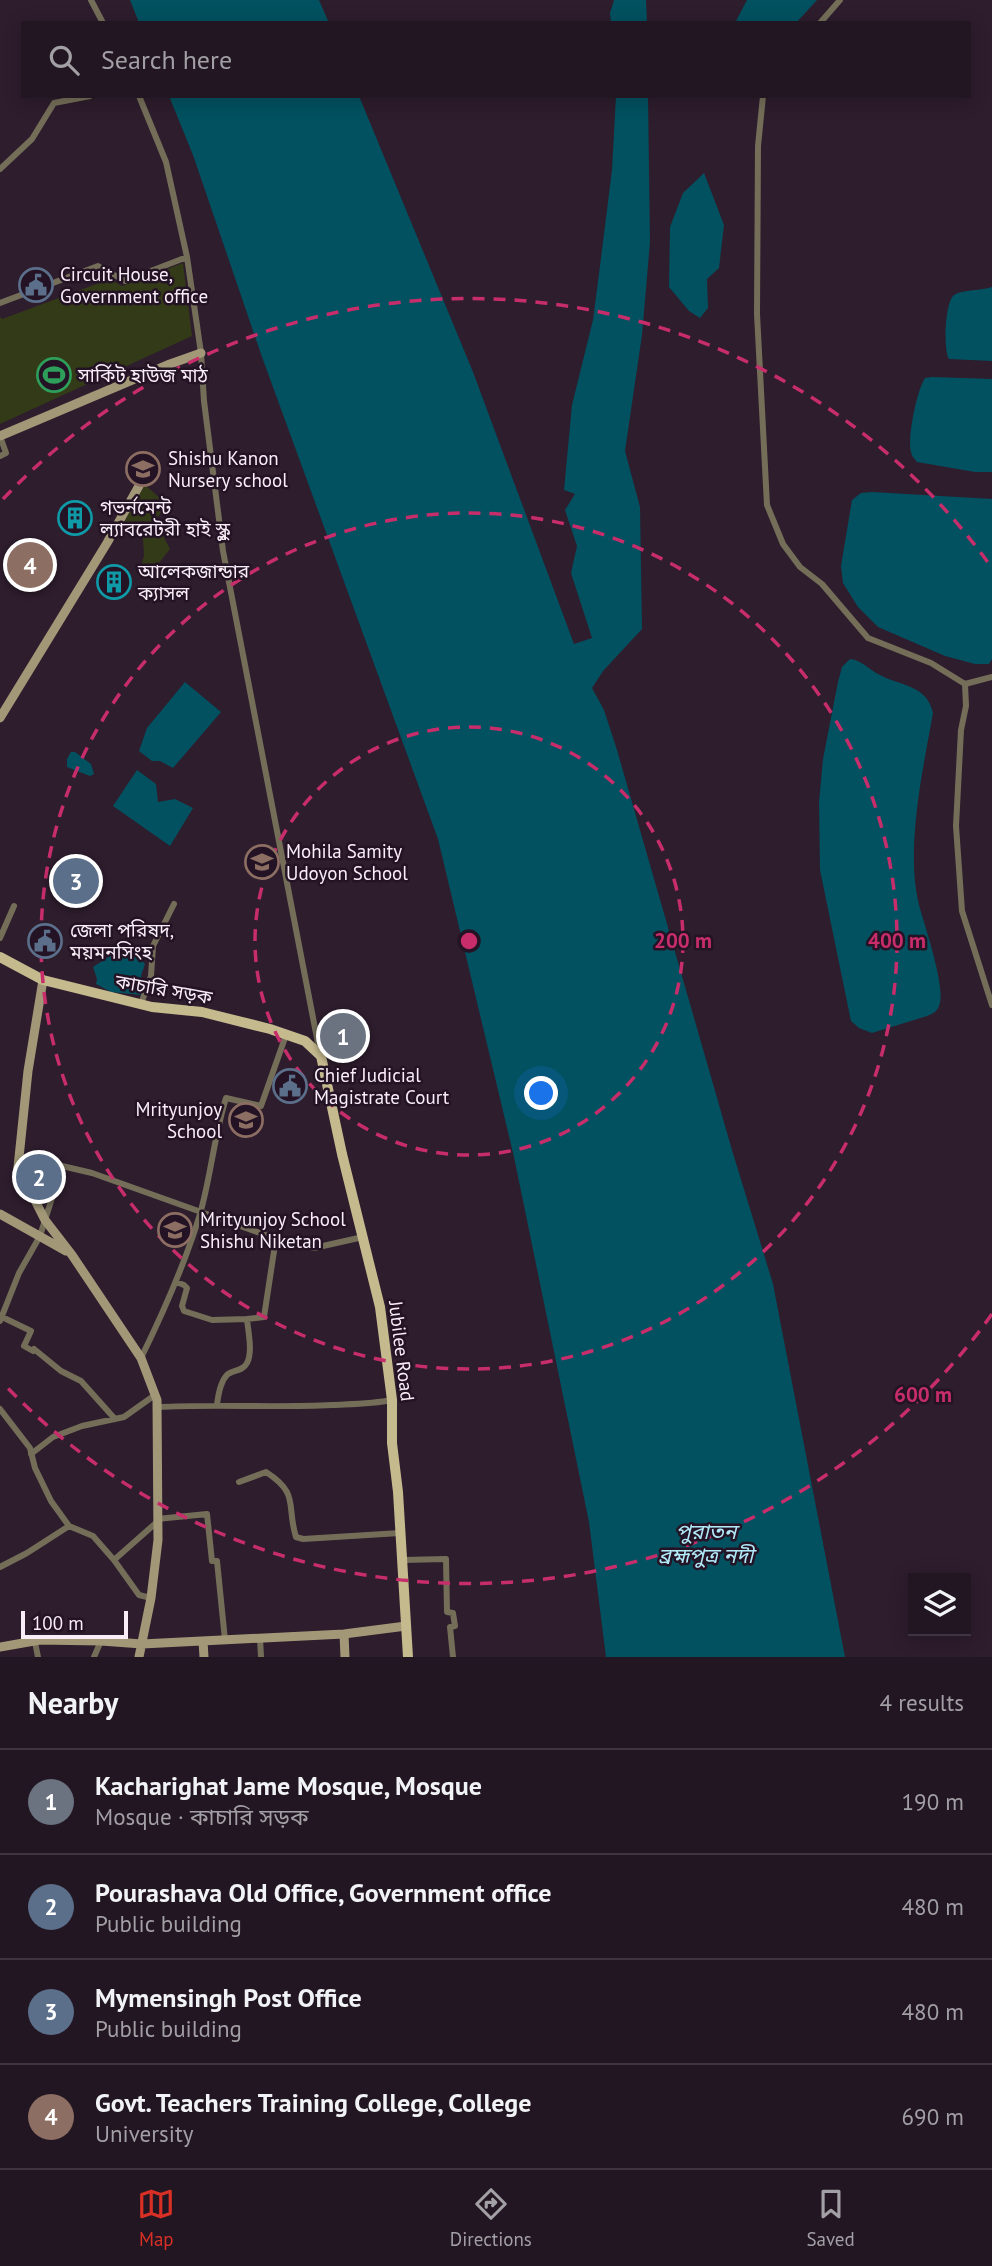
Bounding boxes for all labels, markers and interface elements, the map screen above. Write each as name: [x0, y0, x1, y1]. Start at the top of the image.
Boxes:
search box: [21, 21, 971, 98]
icon: search: [45, 41, 83, 79]
text: Search here: [101, 43, 232, 76]
place label: Circuit House, Government office: [60, 262, 208, 308]
public building icon: Circuit House, Government office: [17, 266, 55, 304]
sports icon: সার্কিট হাউজ মাঠ: [35, 356, 73, 394]
place label: সার্কিট হাউজ মাঠ: [77, 363, 209, 387]
place label: Shishu Kanon Nursery school: [168, 446, 288, 492]
school or university icon: Shishu Kanon Nursery school: [124, 450, 162, 488]
place label: গভর্নমেন্ট ল্যাবরেটরী হাই স্কুল: [99, 495, 230, 542]
building icon: গভর্নমেন্ট ল্যাবরেটরী হাই স্কুল: [56, 499, 94, 537]
pin: 4: [7, 539, 53, 591]
place label: আলেকজান্ডার ক্যাসল: [137, 559, 250, 605]
building icon: আলেকজান্ডার ক্যাসল: [95, 563, 133, 601]
place label: Mohila Samity Udoyon School: [286, 839, 408, 885]
school or university icon: Mohila Samity Udoyon School: [243, 843, 281, 881]
pin: 3: [53, 855, 99, 907]
place label: জেলা পরিষদ, ময়মনসিংহ: [69, 918, 174, 964]
public building icon: জেলা পরিষদ, ময়মনসিংহ: [26, 922, 64, 960]
text: 200 m: [654, 927, 712, 954]
text: 400 m: [868, 927, 926, 954]
centre of rings: [457, 929, 481, 953]
street label: কাচারি সড়ক: [113, 969, 215, 1009]
pin: 1: [320, 1010, 366, 1062]
place label: Chief Judicial Magistrate Court: [314, 1063, 450, 1109]
public building icon: Chief Judicial Magistrate Court: [271, 1067, 309, 1105]
your location: [524, 1076, 558, 1110]
place label: Mrityunjoy School: [136, 1097, 222, 1143]
school or university icon: Mrityunjoy School: [227, 1101, 265, 1139]
pin: 2: [16, 1151, 62, 1203]
place label: Mrityunjoy School Shishu Niketan: [200, 1207, 346, 1253]
school or university icon: Mrityunjoy School Shishu Niketan: [156, 1211, 194, 1249]
street label: Jubilee Road: [384, 1298, 420, 1403]
text: 600 m: [894, 1381, 952, 1408]
water label: পুরাতন ব্রহ্মপুত্র নদী: [659, 1518, 758, 1569]
map controls: [908, 1573, 971, 1636]
button: layers: [908, 1573, 971, 1636]
scale bar: [21, 1608, 128, 1640]
text: 100 m: [32, 1611, 84, 1635]
text: Nearby: [28, 1683, 118, 1722]
text: 4 results: [880, 1688, 964, 1717]
text: Kacharighat Jame Mosque, Mosque: [95, 1769, 482, 1802]
text: 1: [44, 1787, 58, 1816]
text: 190 m: [902, 1787, 964, 1816]
text: Mosque · কাচারি সড়ক: [95, 1802, 308, 1831]
text: Pourashava Old Office, Government office: [95, 1876, 552, 1909]
text: 2: [44, 1892, 58, 1921]
text: 480 m: [902, 1892, 964, 1921]
text: Public building: [95, 1909, 242, 1938]
text: Mymensingh Post Office: [95, 1981, 362, 2014]
text: 3: [44, 1997, 58, 2026]
text: 480 m: [902, 1997, 964, 2026]
text: Public building: [95, 2014, 242, 2043]
text: Govt. Teachers Training College, College: [95, 2086, 531, 2119]
text: 4: [44, 2102, 58, 2131]
text: 690 m: [902, 2102, 964, 2131]
text: University: [95, 2119, 193, 2148]
tab: Map: [137, 2185, 175, 2251]
tab: Directions: [450, 2185, 532, 2251]
tab: Saved: [806, 2185, 855, 2251]

